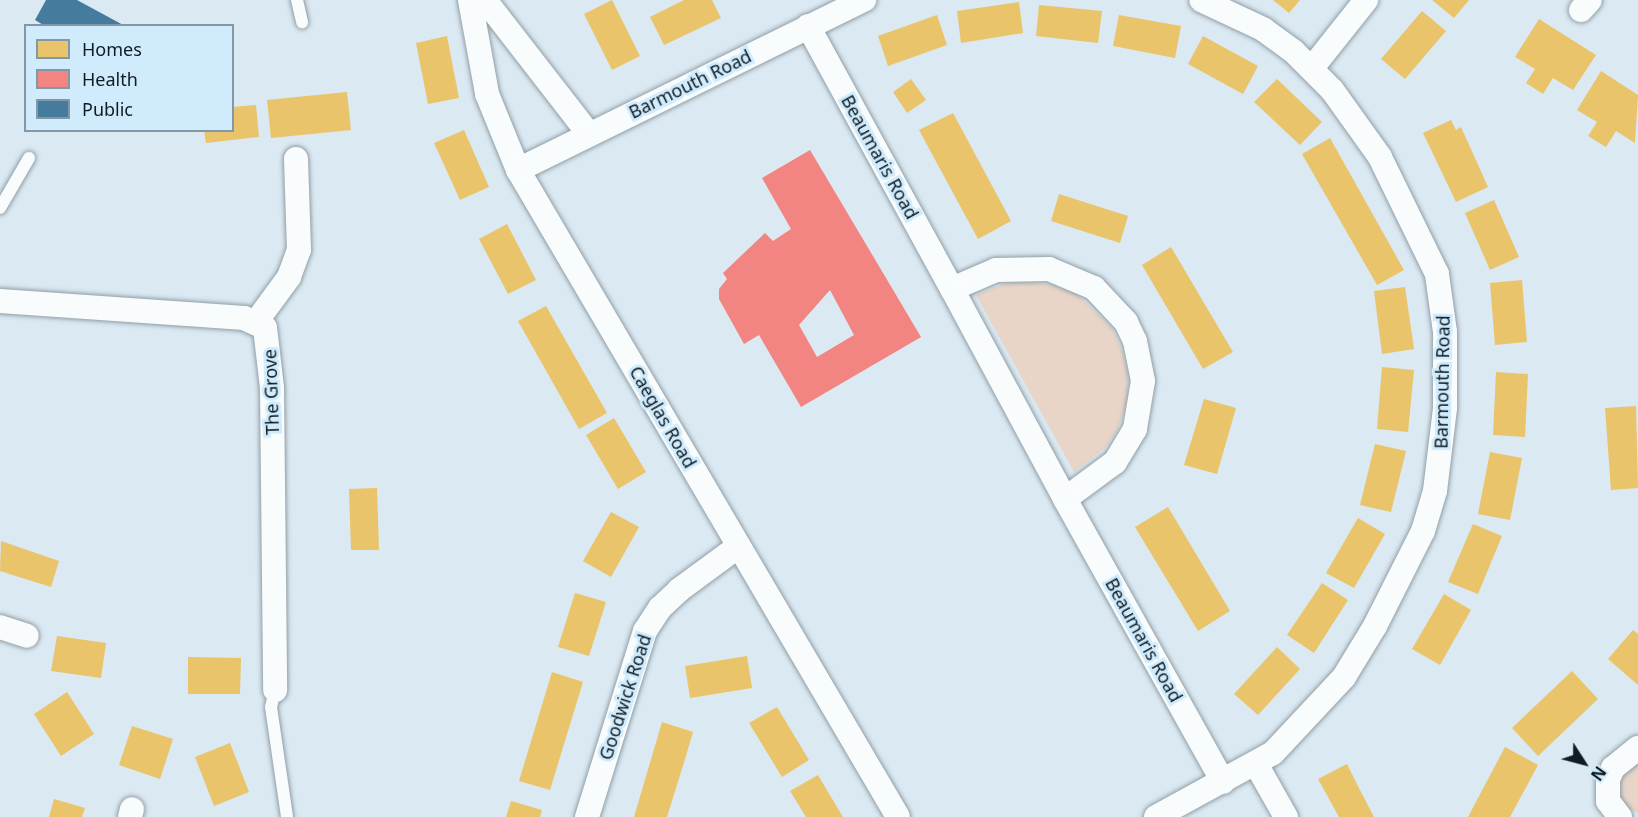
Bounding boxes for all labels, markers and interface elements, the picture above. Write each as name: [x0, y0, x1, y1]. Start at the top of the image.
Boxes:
legend: [24, 24, 234, 132]
text: Homes: [82, 37, 142, 61]
street label: Barmouth Road: [625, 45, 755, 123]
text: Health: [82, 67, 138, 91]
street label: Beaumaris Road: [837, 91, 923, 223]
text: Public: [82, 97, 133, 121]
street label: Barmouth Road: [1430, 315, 1454, 449]
street label: The Grove: [259, 349, 283, 435]
street label: Caeglas Road: [625, 362, 701, 472]
street label: Beaumaris Road: [1101, 574, 1187, 706]
street label: Goodwick Road: [594, 631, 656, 763]
north arrow: [1554, 733, 1614, 793]
text: N: [1586, 762, 1611, 785]

